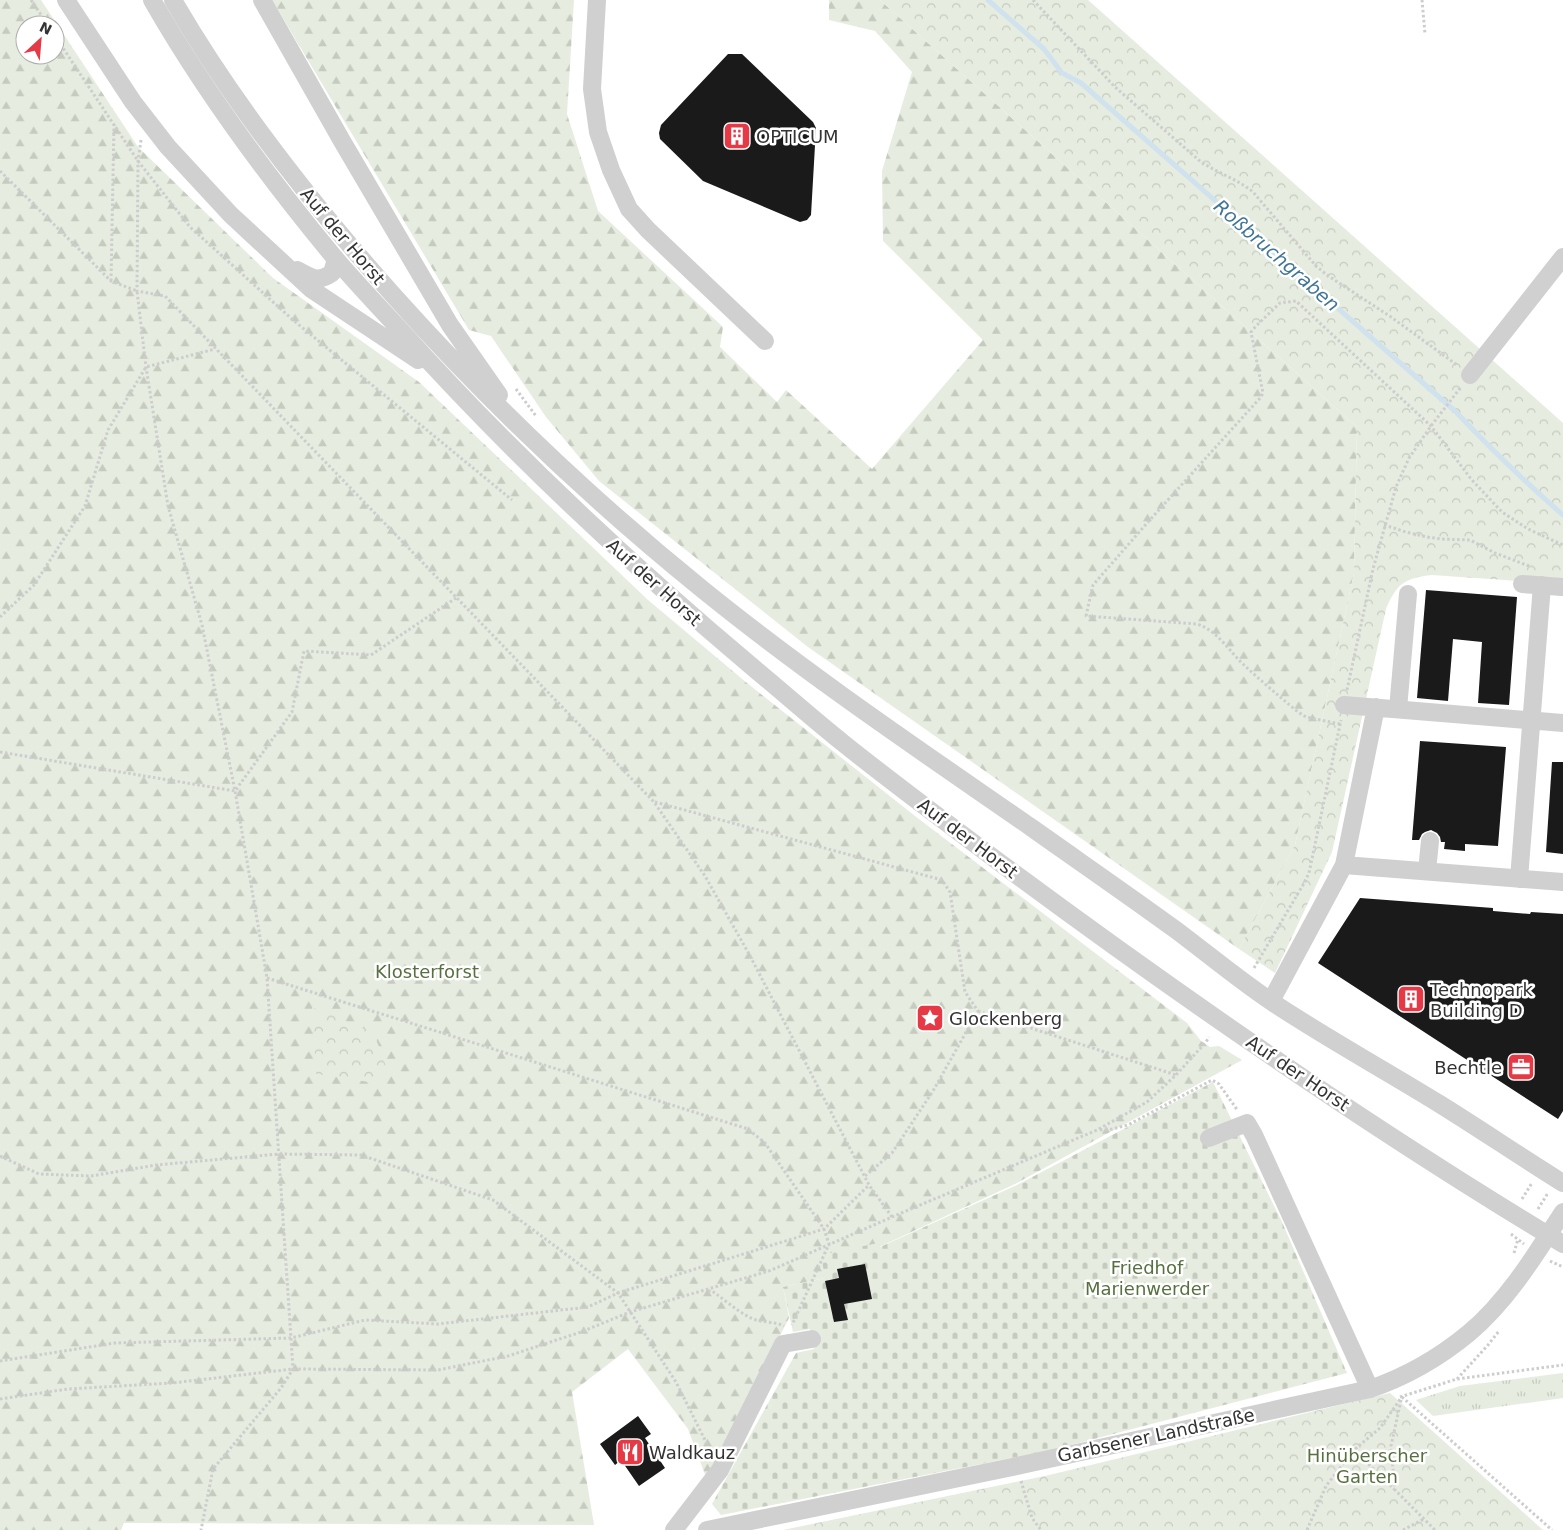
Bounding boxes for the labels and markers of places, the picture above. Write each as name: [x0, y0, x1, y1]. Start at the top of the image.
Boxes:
building icon: OPTICUM: [722, 121, 752, 151]
place label: OPTICUM: [756, 126, 839, 147]
place label: Technopark Building D: [1429, 979, 1534, 1021]
building icon: Technopark Building D: [1396, 984, 1426, 1014]
place icon: Glockenberg: [915, 1003, 945, 1033]
place label: Glockenberg: [949, 1008, 1062, 1029]
office icon: Bechtle: [1506, 1052, 1536, 1082]
place label: Bechtle: [1434, 1057, 1502, 1078]
restaurant icon: Waldkauz: [615, 1437, 645, 1467]
place label: Waldkauz: [649, 1442, 735, 1463]

